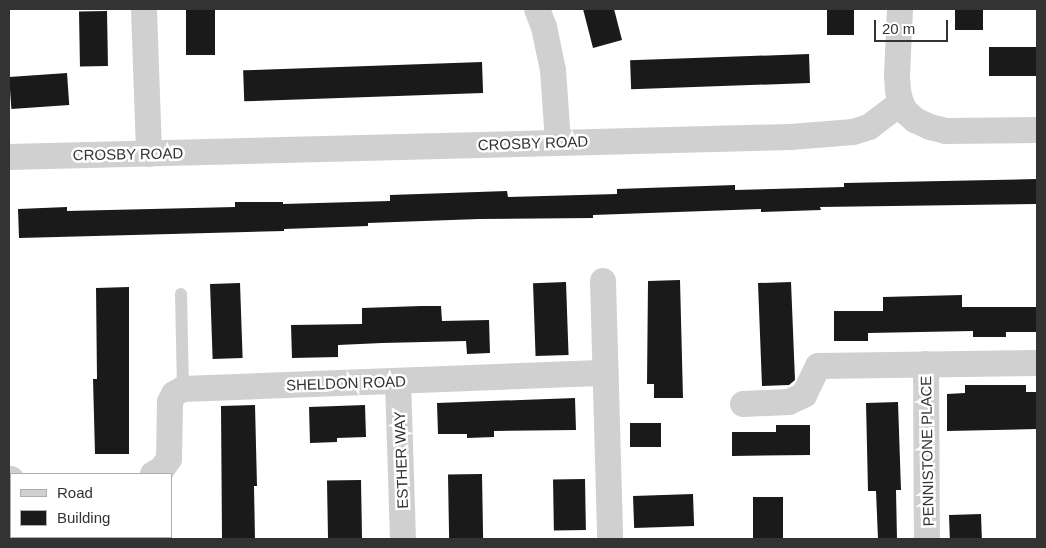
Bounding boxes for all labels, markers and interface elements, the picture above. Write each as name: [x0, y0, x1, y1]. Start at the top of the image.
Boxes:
scale bar: [876, 10, 950, 42]
text: 20 m: [882, 20, 915, 37]
street label: CROSBY ROAD: [477, 132, 589, 154]
street label: CROSBY ROAD: [72, 144, 184, 164]
street label: SHELDON ROAD: [286, 372, 406, 394]
street label: PENNISTONE PLACE: [917, 376, 937, 526]
street label: ESTHER WAY: [390, 411, 412, 509]
legend: [10, 473, 172, 538]
text: Road: [57, 484, 93, 501]
text: Building: [57, 509, 110, 526]

